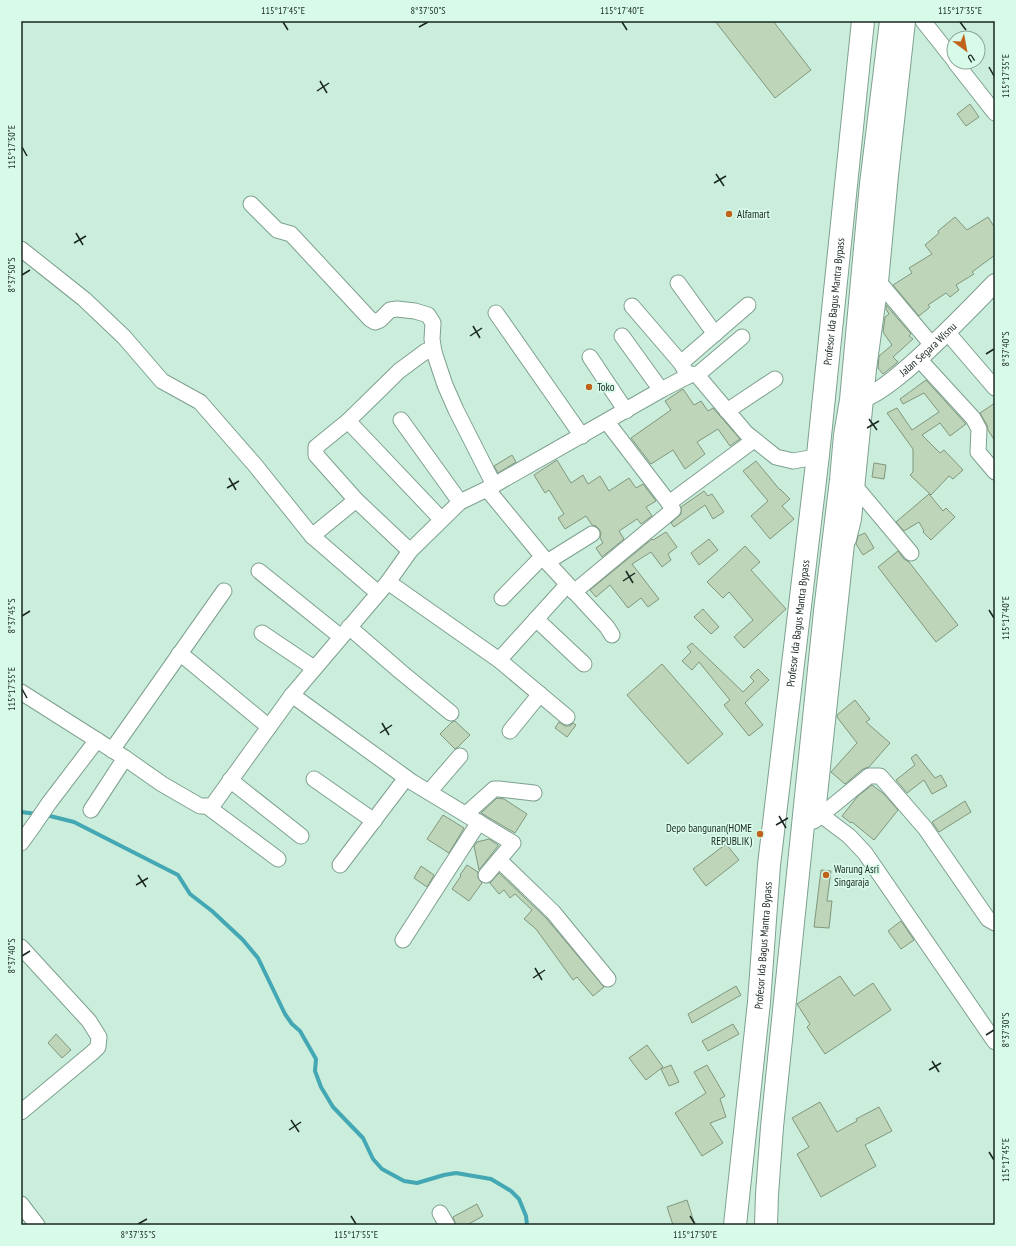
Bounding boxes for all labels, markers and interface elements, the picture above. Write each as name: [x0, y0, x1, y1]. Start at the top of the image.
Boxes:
text: 115°17'45"E: [261, 4, 305, 17]
text: 8°37'50"S: [411, 4, 445, 17]
text: 115°17'40"E: [600, 4, 644, 17]
text: 115°17'35"E: [938, 4, 982, 17]
north arrow: [946, 30, 986, 70]
text: U: [965, 51, 977, 66]
text: 115°17'35"E: [999, 54, 1012, 98]
text: 115°17'50"E: [5, 125, 18, 169]
place label: Alfamart: [737, 207, 770, 221]
marker: Alfamart: [724, 209, 734, 219]
street label: Profesor Ida Bagus Mantra Bypass: [820, 237, 848, 366]
text: 8°37'50"S: [5, 258, 18, 292]
street label: Jalan Segara Wisnu: [896, 319, 959, 380]
text: 8°37'40"S: [999, 332, 1012, 366]
place label: Toko: [597, 380, 615, 394]
marker: Toko: [584, 382, 594, 392]
street label: Profesor Ida Bagus Mantra Bypass: [783, 559, 812, 688]
text: 115°17'40"E: [999, 596, 1012, 640]
text: 8°37'45"S: [5, 599, 18, 633]
text: 115°17'55"E: [5, 667, 18, 711]
place label: Depo bangunan(HOME REPUBLIK): [666, 821, 752, 848]
marker: Depo bangunan(HOME REPUBLIK): [755, 829, 765, 839]
place label: Warung Asri Singaraja: [834, 862, 879, 889]
marker: Warung Asri Singaraja: [821, 870, 831, 880]
street label: Profesor Ida Bagus Mantra Bypass: [751, 881, 775, 1010]
text: 8°37'40"S: [5, 939, 18, 973]
text: 8°37'30"S: [999, 1013, 1012, 1047]
text: 115°17'45"E: [999, 1138, 1012, 1182]
text: 8°37'35"S: [121, 1228, 155, 1241]
text: 115°17'55"E: [334, 1228, 378, 1241]
text: 115°17'50"E: [673, 1228, 717, 1241]

